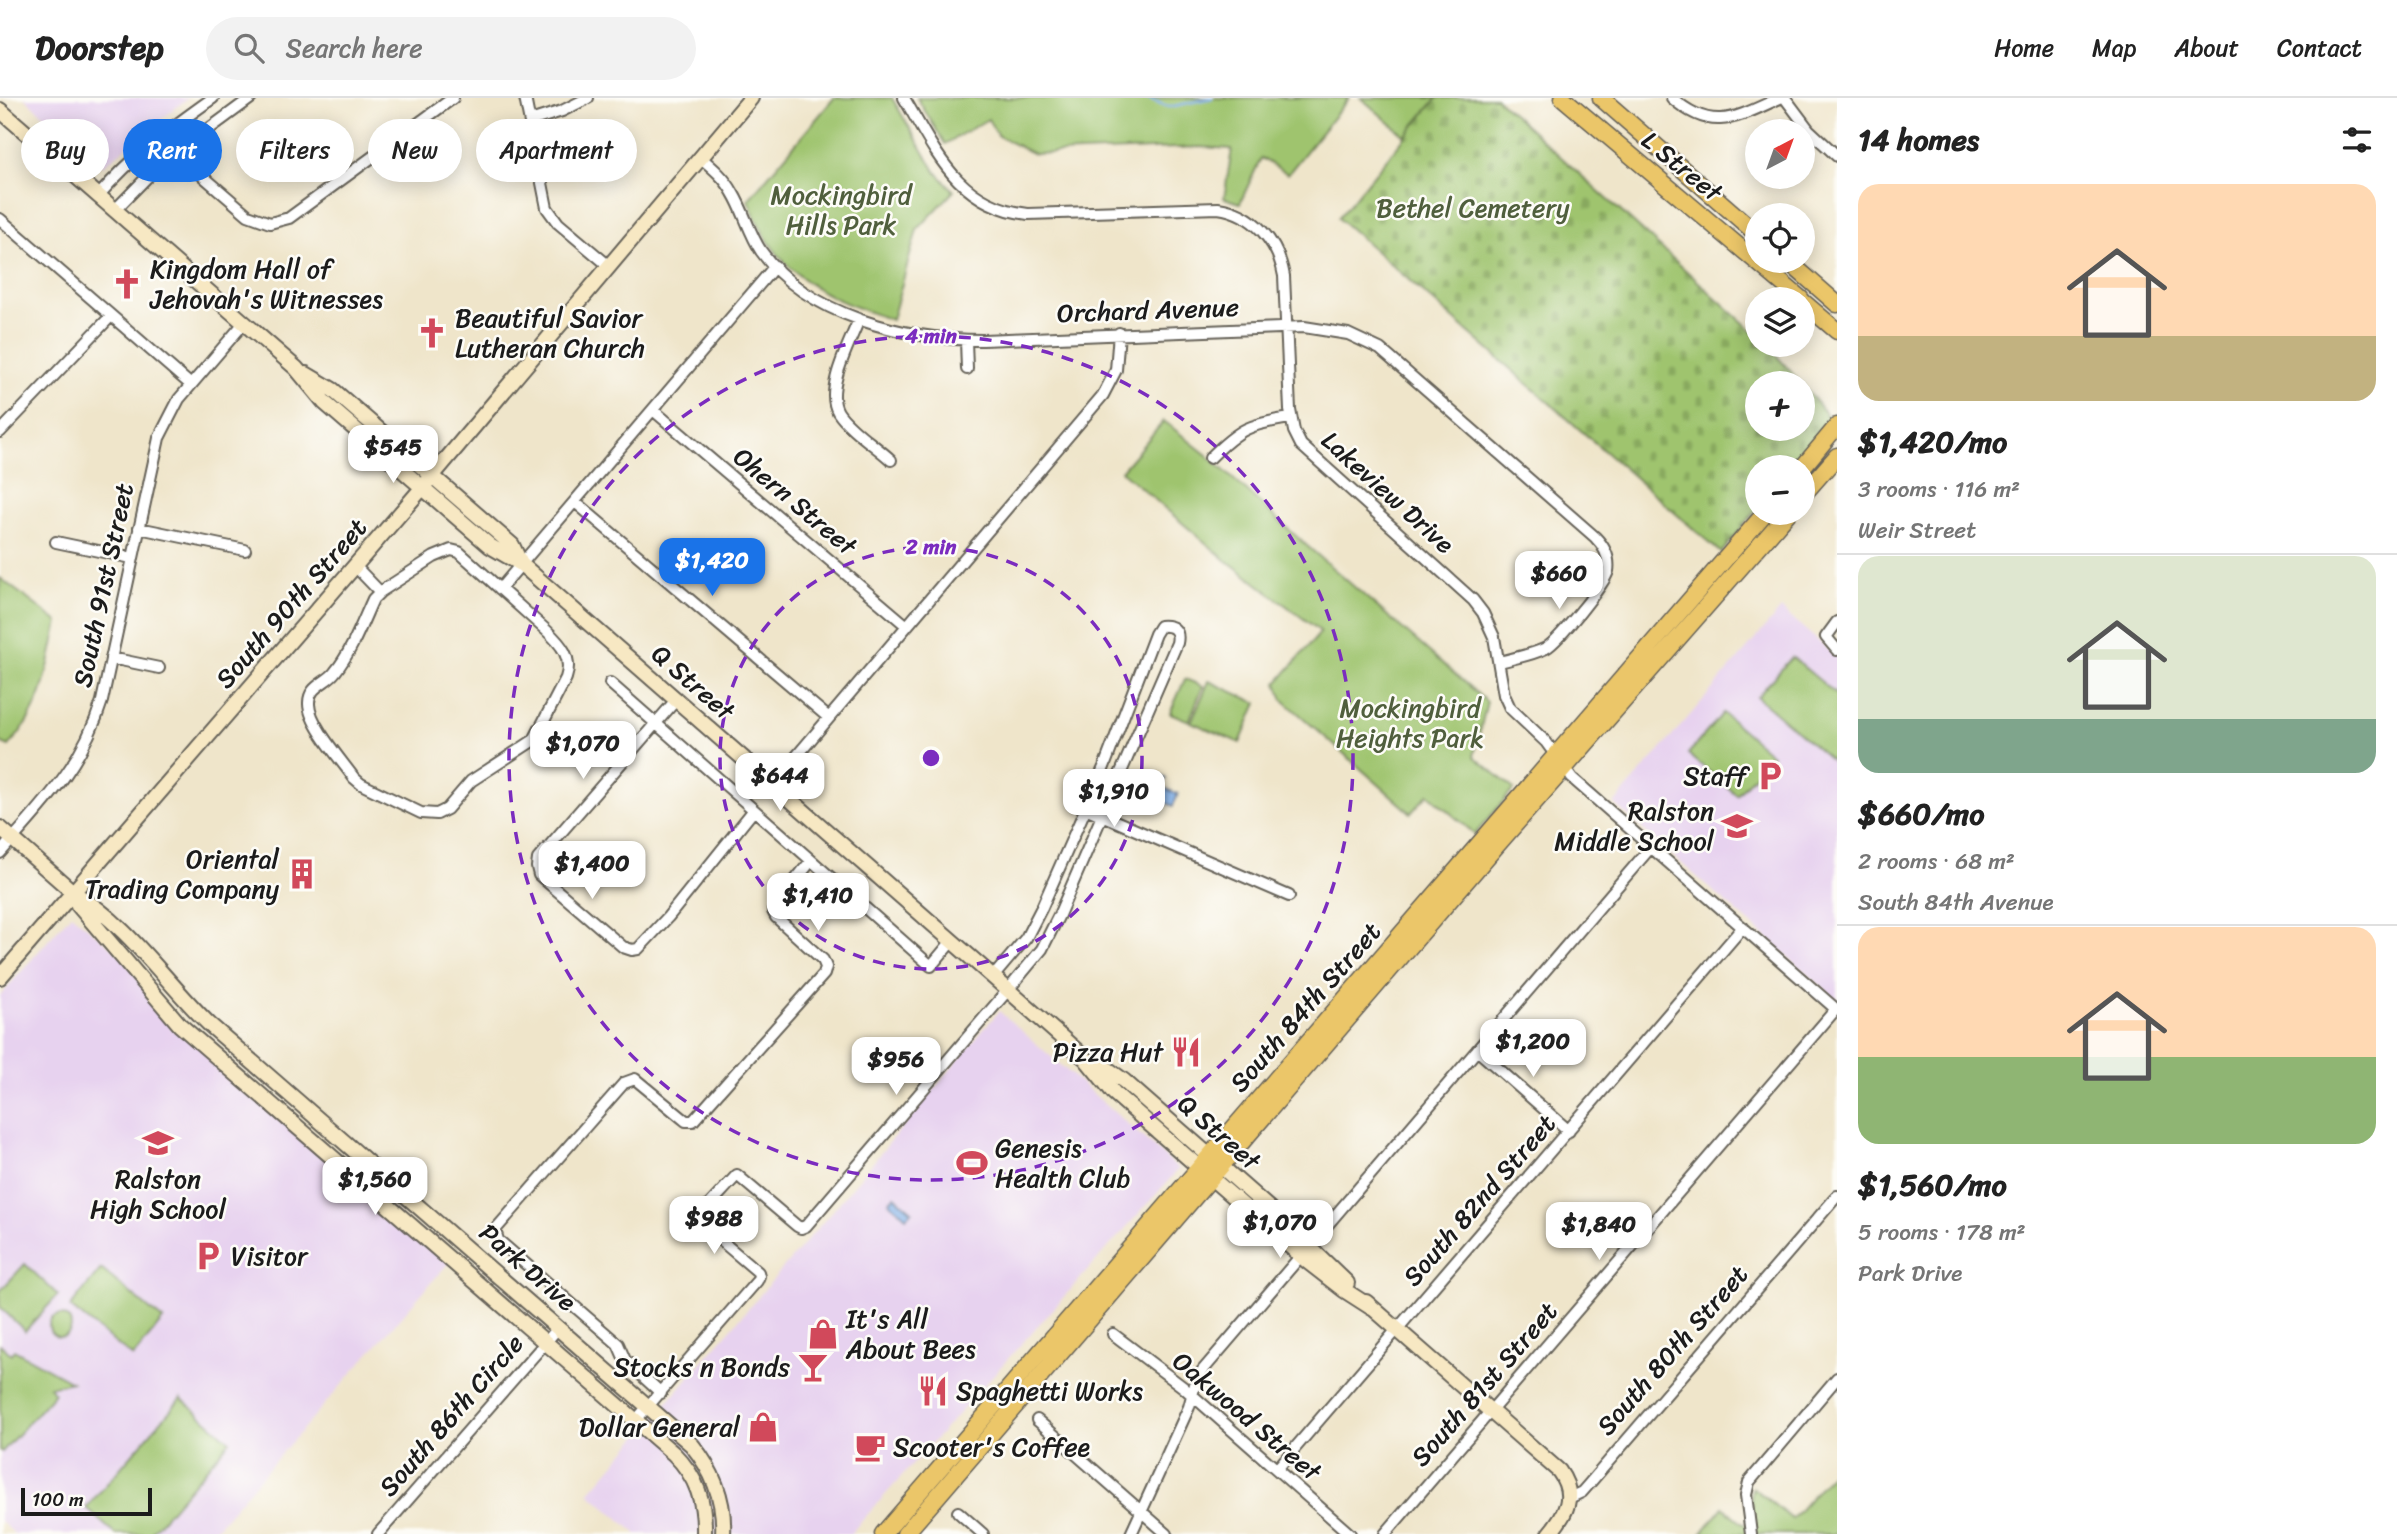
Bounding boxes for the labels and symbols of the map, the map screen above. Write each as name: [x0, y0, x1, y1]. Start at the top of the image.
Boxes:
street label: L Street: [1631, 118, 1734, 215]
north arrow: [1745, 119, 1815, 189]
park label: Mockingbird Hills Park: [770, 172, 914, 248]
park label: Bethel Cemetery: [1376, 185, 1570, 231]
place label: Kingdom Hall of Jehovah's Witnesses: [149, 246, 383, 322]
church icon: Kingdom Hall of Jehovah's Witnesses: [110, 267, 144, 301]
street label: Orchard Avenue: [1056, 284, 1240, 336]
place label: Beautiful Savior Lutheran Church: [455, 295, 645, 371]
church icon: Beautiful Savior Lutheran Church: [415, 316, 449, 350]
text: 4 min: [904, 317, 958, 355]
street label: Lakeview Drive: [1310, 419, 1466, 565]
pin: $545: [352, 426, 434, 485]
street label: Ohern Street: [722, 435, 869, 568]
street label: South 91st Street: [59, 479, 147, 691]
street label: South 90th Street: [203, 507, 379, 699]
text: 2 min: [905, 528, 957, 566]
pin: $1,420: [655, 538, 769, 598]
pin: $660: [1518, 552, 1600, 611]
street label: Q Street: [640, 632, 747, 733]
park label: Mockingbird Heights Park: [1336, 685, 1484, 761]
pin: $1,070: [526, 722, 640, 781]
centre of rings: [919, 746, 943, 770]
place label: Staff: [1683, 753, 1751, 799]
pin: $644: [739, 754, 821, 813]
parking icon: Staff: [1753, 759, 1787, 793]
pin: $1,910: [1057, 770, 1171, 829]
place label: Ralston Middle School: [1554, 788, 1715, 864]
school or university icon: Ralston Middle School: [1720, 809, 1754, 843]
place label: Oriental Trading Company: [85, 836, 280, 912]
pin: $1,400: [535, 842, 649, 901]
building icon: Oriental Trading Company: [285, 857, 319, 891]
pin: $1,410: [761, 874, 875, 933]
street label: South 84th Street: [1217, 911, 1393, 1103]
pin: $1,200: [1476, 1020, 1590, 1079]
place label: Pizza Hut: [1053, 1029, 1165, 1075]
restaurant icon: Pizza Hut: [1169, 1035, 1203, 1069]
pin: $956: [855, 1038, 937, 1097]
street label: Q Street: [1166, 1082, 1273, 1183]
street label: South 82nd Street: [1390, 1103, 1568, 1297]
place label: Genesis Health Club: [995, 1125, 1131, 1201]
school or university icon: Ralston High School: [141, 1126, 175, 1160]
sports icon: Genesis Health Club: [955, 1146, 989, 1180]
place label: Ralston High School: [90, 1156, 227, 1232]
pin: $1,560: [318, 1158, 432, 1217]
pin: $988: [673, 1196, 755, 1256]
pin: $1,070: [1223, 1200, 1337, 1260]
pin: $1,840: [1542, 1202, 1656, 1262]
street label: Park Drive: [468, 1211, 588, 1323]
place label: Visitor: [231, 1233, 309, 1279]
parking icon: Visitor: [191, 1239, 225, 1273]
street label: South 80th Street: [1584, 1254, 1760, 1446]
street label: South 81st Street: [1399, 1291, 1569, 1477]
place label: It's All About Bees: [845, 1296, 976, 1372]
shop icon: It's All About Bees: [806, 1317, 840, 1351]
street label: South 86th Circle: [367, 1323, 535, 1507]
street label: Oakwood Street: [1162, 1339, 1333, 1494]
place label: Stocks n Bonds: [613, 1344, 790, 1390]
bar icon: Stocks n Bonds: [796, 1350, 830, 1384]
place label: Spaghetti Works: [956, 1368, 1143, 1414]
restaurant icon: Spaghetti Works: [916, 1374, 950, 1408]
place label: Dollar General: [579, 1404, 741, 1450]
shop icon: Dollar General: [746, 1410, 780, 1444]
place label: Scooter's Coffee: [893, 1424, 1091, 1470]
cafe icon: Scooter's Coffee: [853, 1430, 887, 1464]
scale bar: [21, 1485, 152, 1517]

